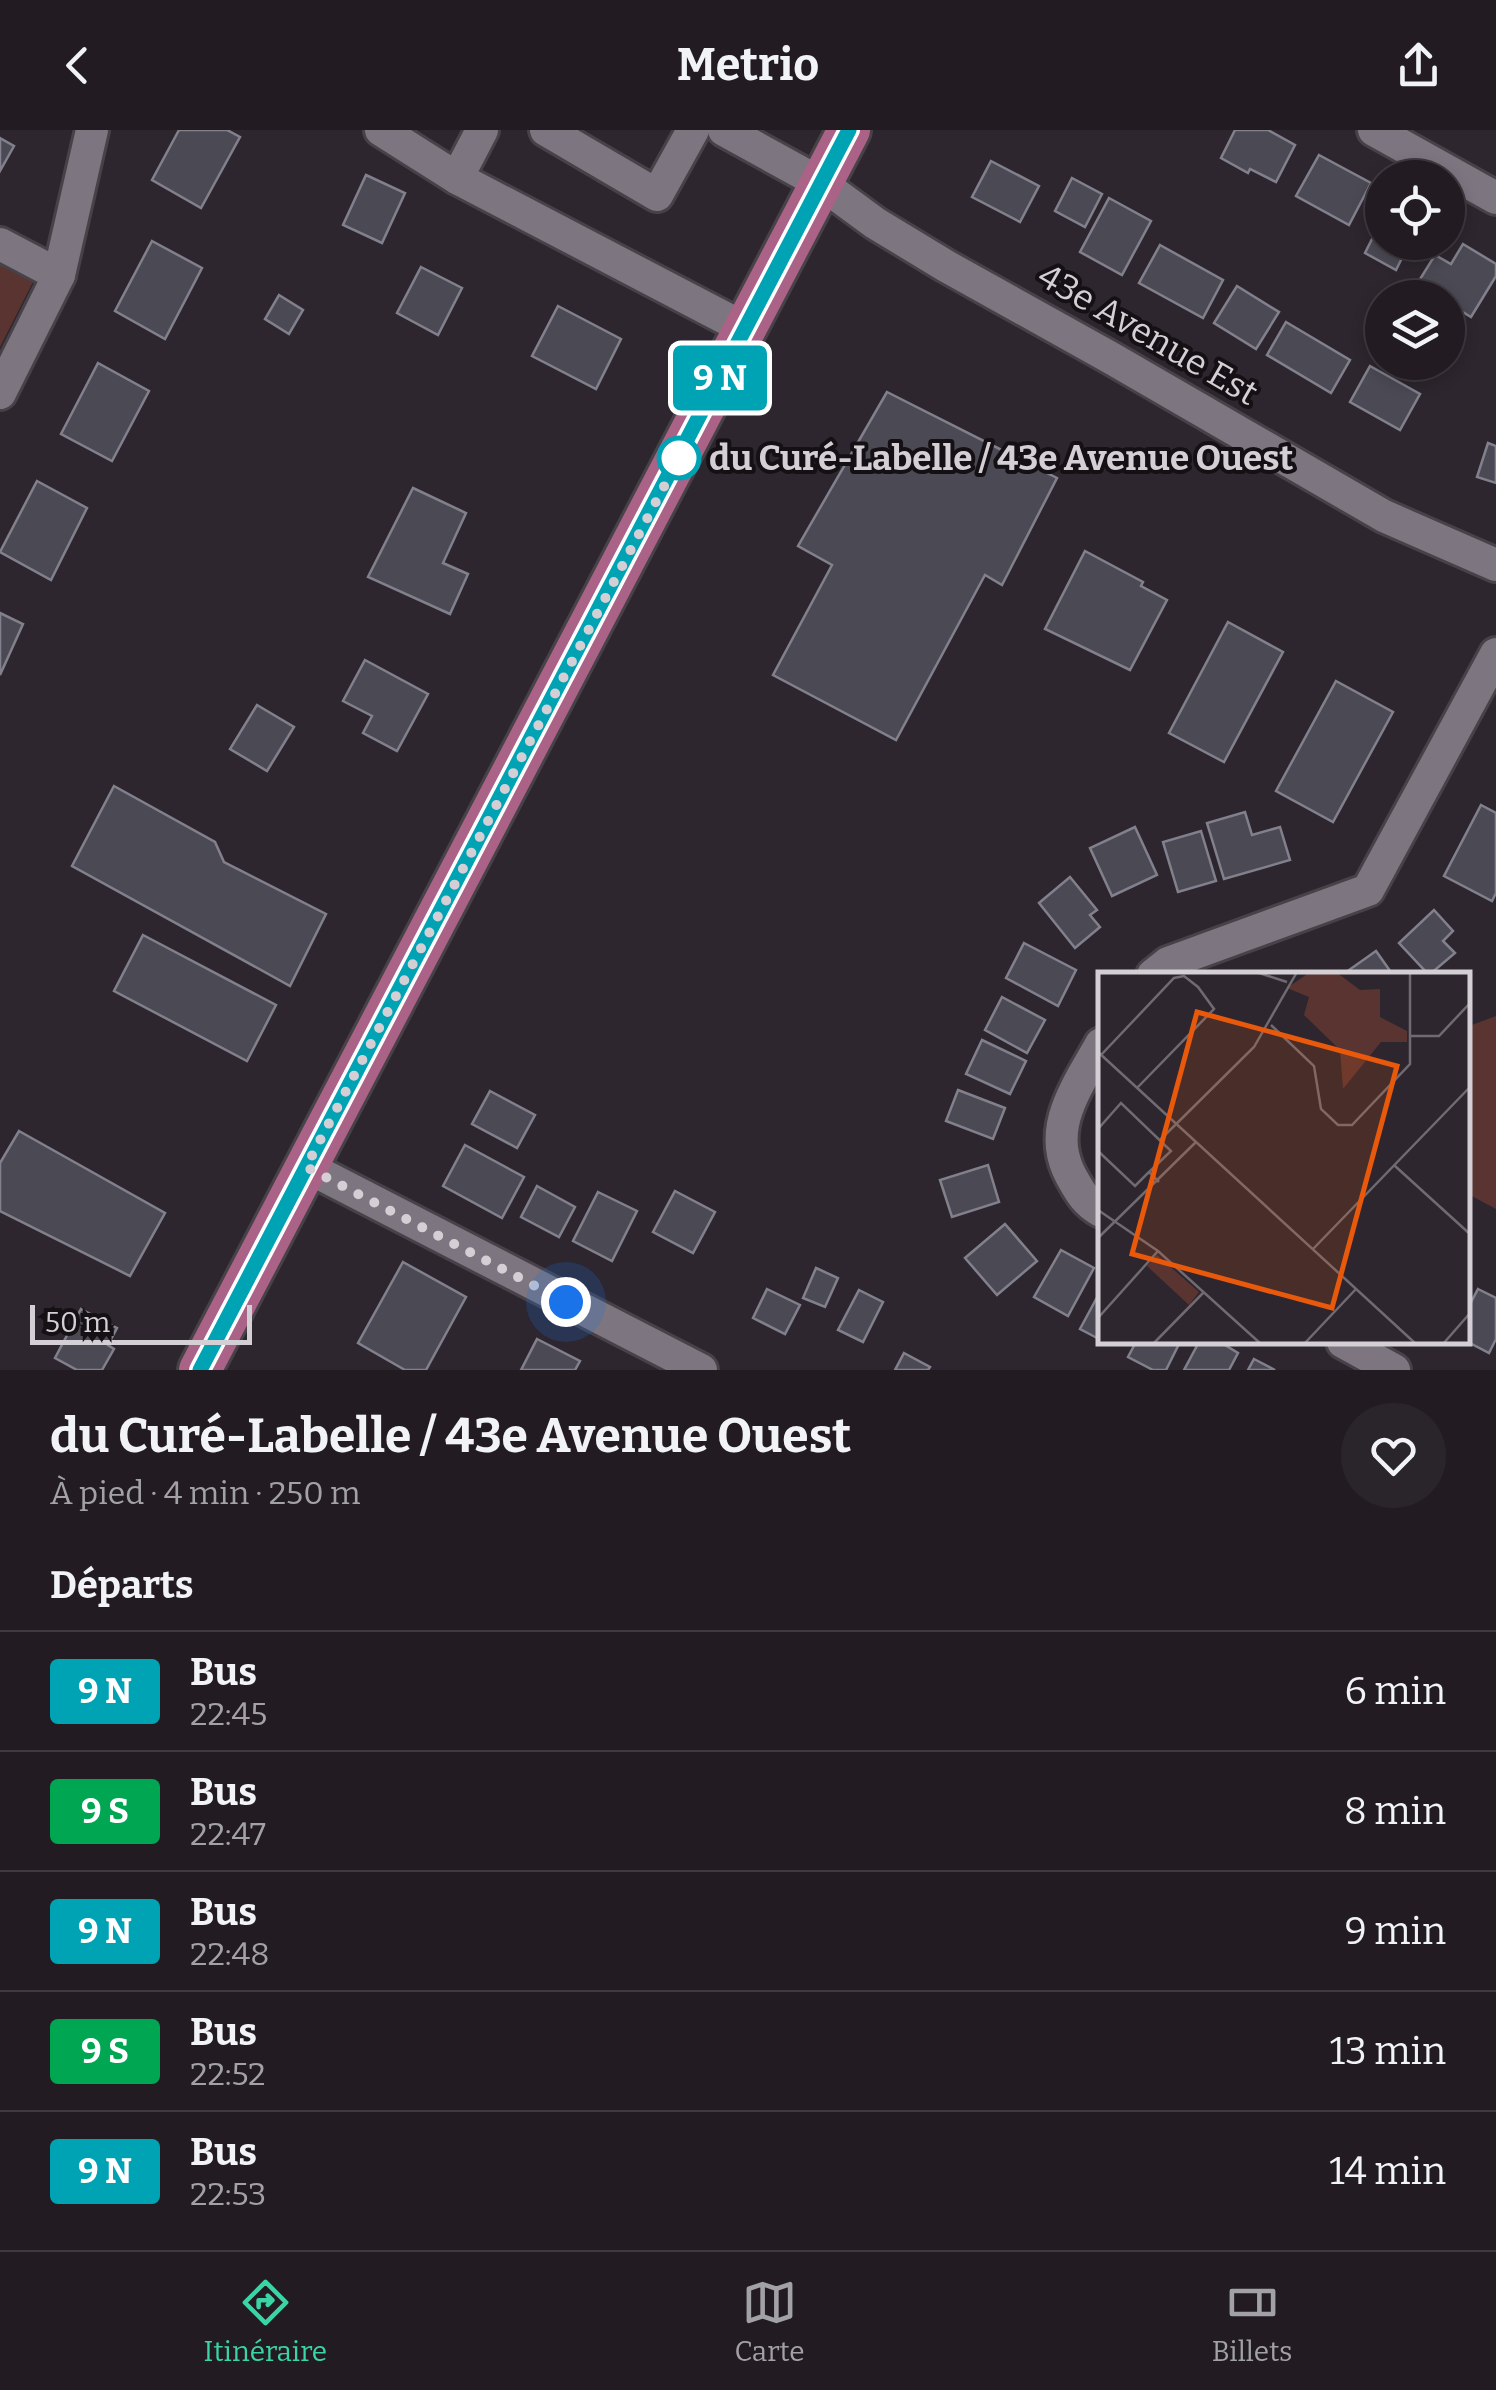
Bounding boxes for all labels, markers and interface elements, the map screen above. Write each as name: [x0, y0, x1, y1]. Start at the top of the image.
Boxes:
icon: back: [50, 38, 105, 93]
text: Metrio: [677, 38, 819, 92]
icon: share: [1391, 38, 1446, 93]
map controls: [1365, 160, 1465, 380]
button: locate: [1365, 160, 1465, 260]
street label: 43e Avenue Est: [1031, 254, 1266, 414]
button: layers: [1365, 280, 1465, 380]
line badge: 9 N: [662, 346, 778, 410]
text: 9 N: [693, 357, 747, 399]
marker: du Curé-Labelle / 43e Avenue Ouest: [658, 437, 700, 479]
place label: du Curé-Labelle / 43e Avenue Ouest: [709, 437, 1293, 479]
inset map: [1098, 972, 1471, 1345]
your location: [541, 1277, 591, 1327]
scale bar: [30, 1300, 252, 1344]
text: 50 m: [45, 1306, 110, 1339]
button: heart: [1341, 1403, 1446, 1508]
text: du Curé-Labelle / 43e Avenue Ouest: [50, 1407, 851, 1465]
text: À pied · 4 min · 250 m: [50, 1474, 361, 1512]
text: Départs: [50, 1562, 193, 1608]
text: Bus: [190, 1649, 257, 1695]
text: 6 min: [1344, 1668, 1446, 1714]
text: 9 N: [78, 1670, 132, 1712]
text: 22:45: [190, 1695, 267, 1733]
text: Bus: [190, 1769, 257, 1815]
text: 8 min: [1344, 1788, 1446, 1834]
text: 9 S: [81, 1790, 129, 1832]
text: 22:47: [190, 1815, 266, 1853]
text: Bus: [190, 1889, 257, 1935]
text: 9 min: [1345, 1908, 1446, 1954]
text: 9 N: [78, 1910, 132, 1952]
text: 22:48: [190, 1935, 270, 1973]
text: Bus: [190, 2009, 257, 2055]
text: 13 min: [1330, 2028, 1446, 2074]
text: 9 S: [81, 2030, 129, 2072]
text: 22:52: [190, 2055, 266, 2093]
text: Bus: [190, 2129, 257, 2175]
text: 14 min: [1329, 2148, 1446, 2194]
text: 9 N: [78, 2150, 132, 2192]
text: 22:53: [190, 2175, 266, 2213]
tab: Itinéraire: [204, 2275, 327, 2368]
tab: Carte: [734, 2275, 805, 2368]
tab: Billets: [1212, 2275, 1292, 2368]

